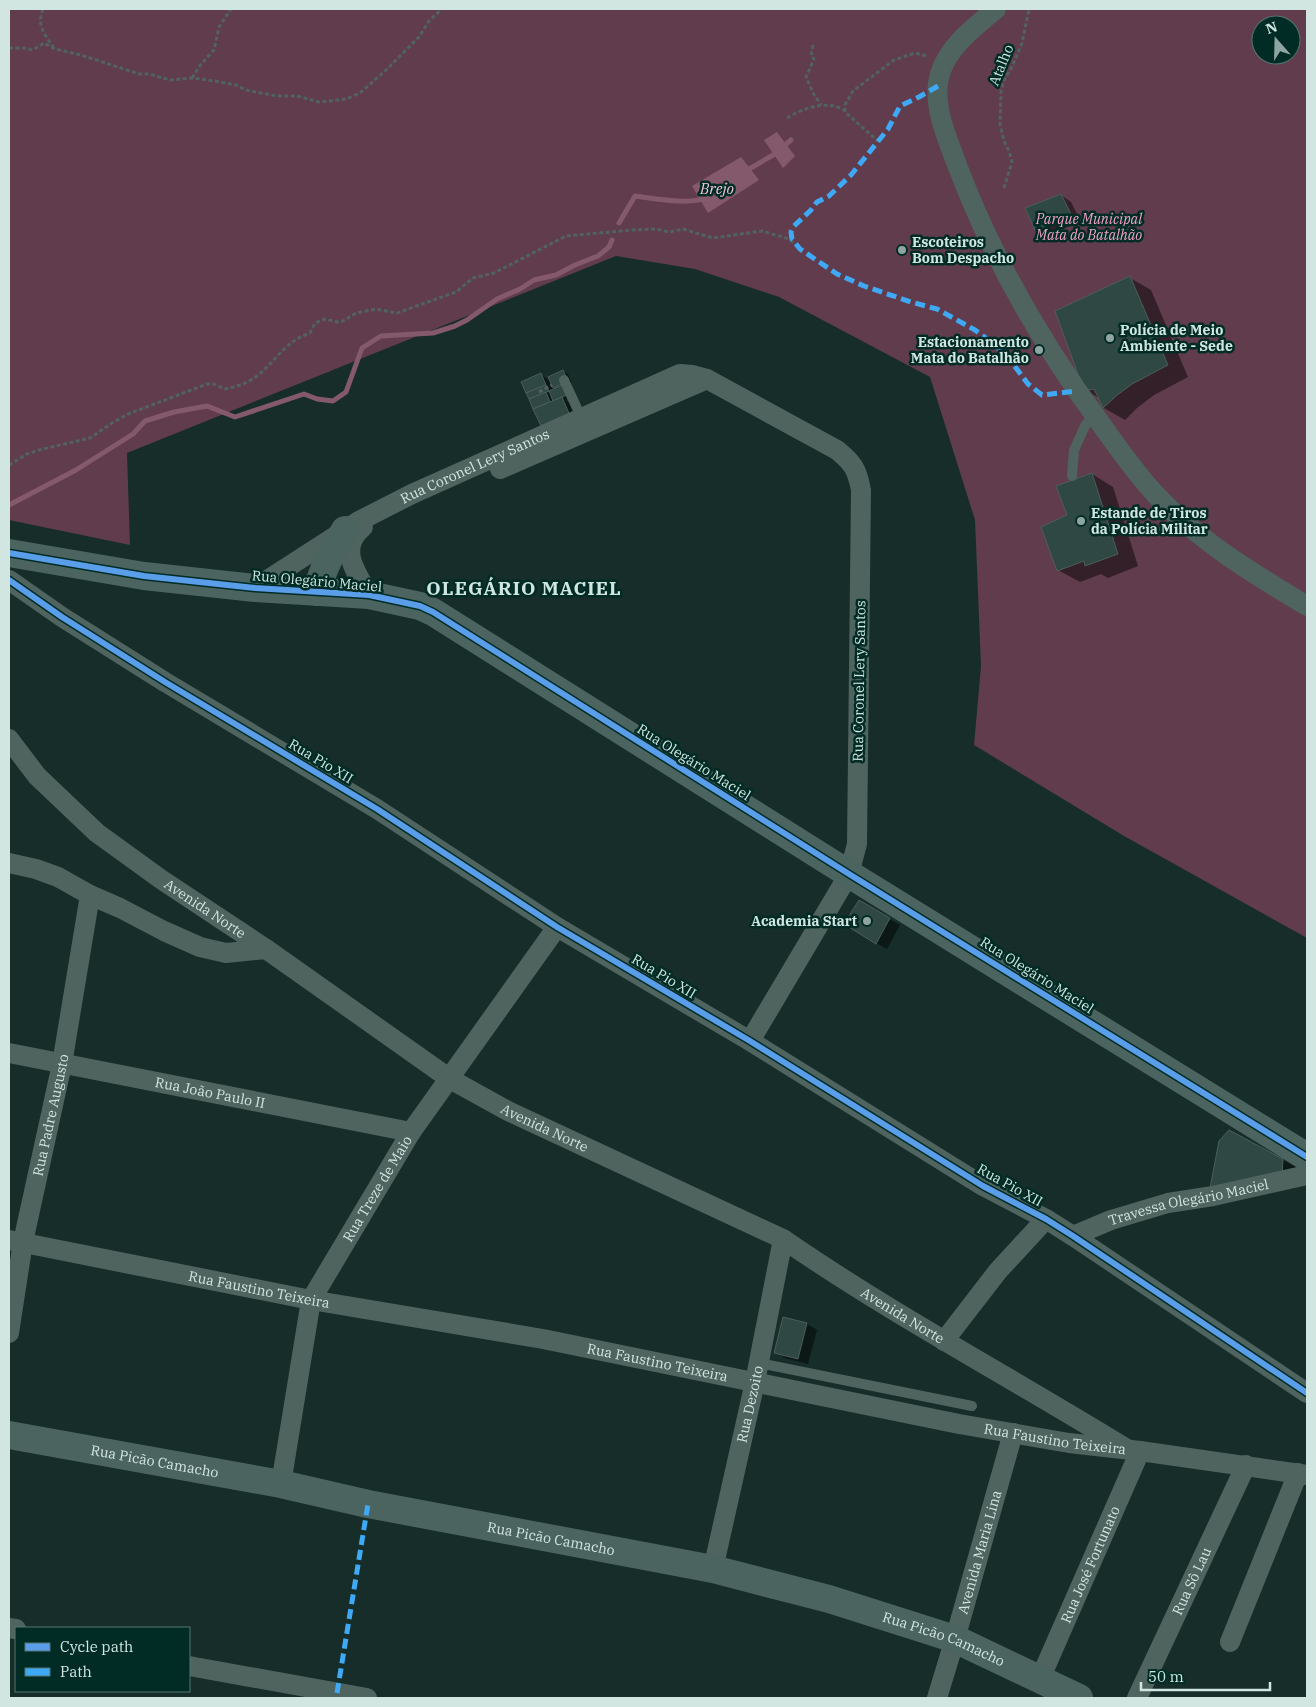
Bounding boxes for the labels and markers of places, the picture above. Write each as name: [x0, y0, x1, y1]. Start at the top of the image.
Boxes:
place label: Escoteiros Bom Despacho: [912, 233, 1014, 267]
marker: Escoteiros Bom Despacho: [896, 244, 908, 256]
place label: Polícia de Meio Ambiente - Sede: [1120, 321, 1233, 355]
marker: Polícia de Meio Ambiente - Sede: [1104, 332, 1116, 344]
place label: Estacionamento Mata do Batalhão: [911, 333, 1029, 367]
marker: Estacionamento Mata do Batalhão: [1033, 344, 1045, 356]
place label: Estande de Tiros da Polícia Militar: [1091, 504, 1208, 538]
marker: Estande de Tiros da Polícia Militar: [1075, 515, 1087, 527]
place label: Academia Start: [751, 912, 857, 930]
marker: Academia Start: [861, 915, 873, 927]

